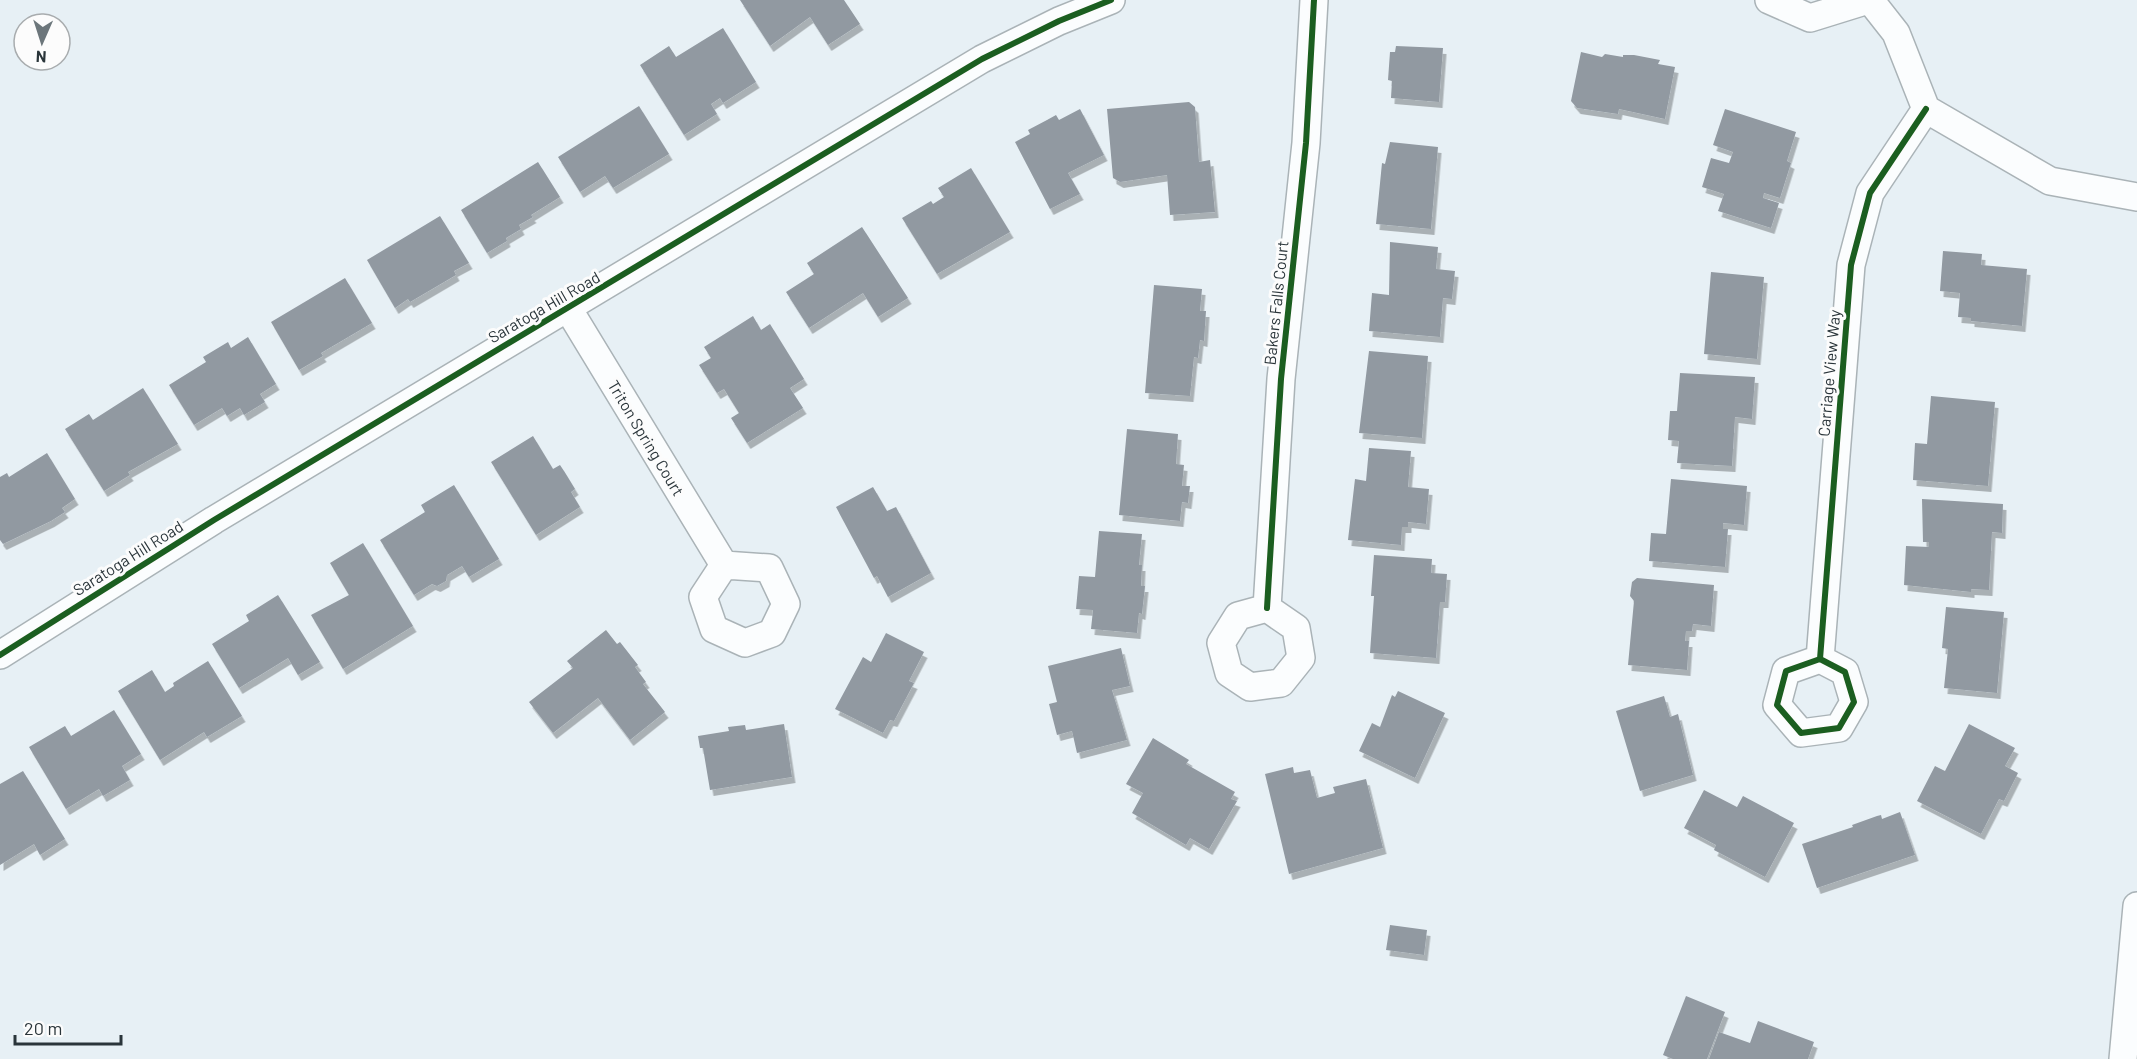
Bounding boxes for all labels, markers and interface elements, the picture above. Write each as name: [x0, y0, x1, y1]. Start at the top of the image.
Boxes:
north arrow: [12, 12, 72, 72]
text: N: [35, 48, 47, 67]
street label: Bakers Falls Court: [1260, 240, 1291, 366]
street label: Saratoga Hill Road: [484, 267, 603, 346]
street label: Carriage View Way: [1813, 308, 1844, 437]
street label: Triton Spring Court: [604, 376, 688, 499]
street label: Saratoga Hill Road: [69, 516, 186, 599]
scale bar: [15, 1008, 122, 1046]
text: 20 m: [24, 1017, 62, 1039]

